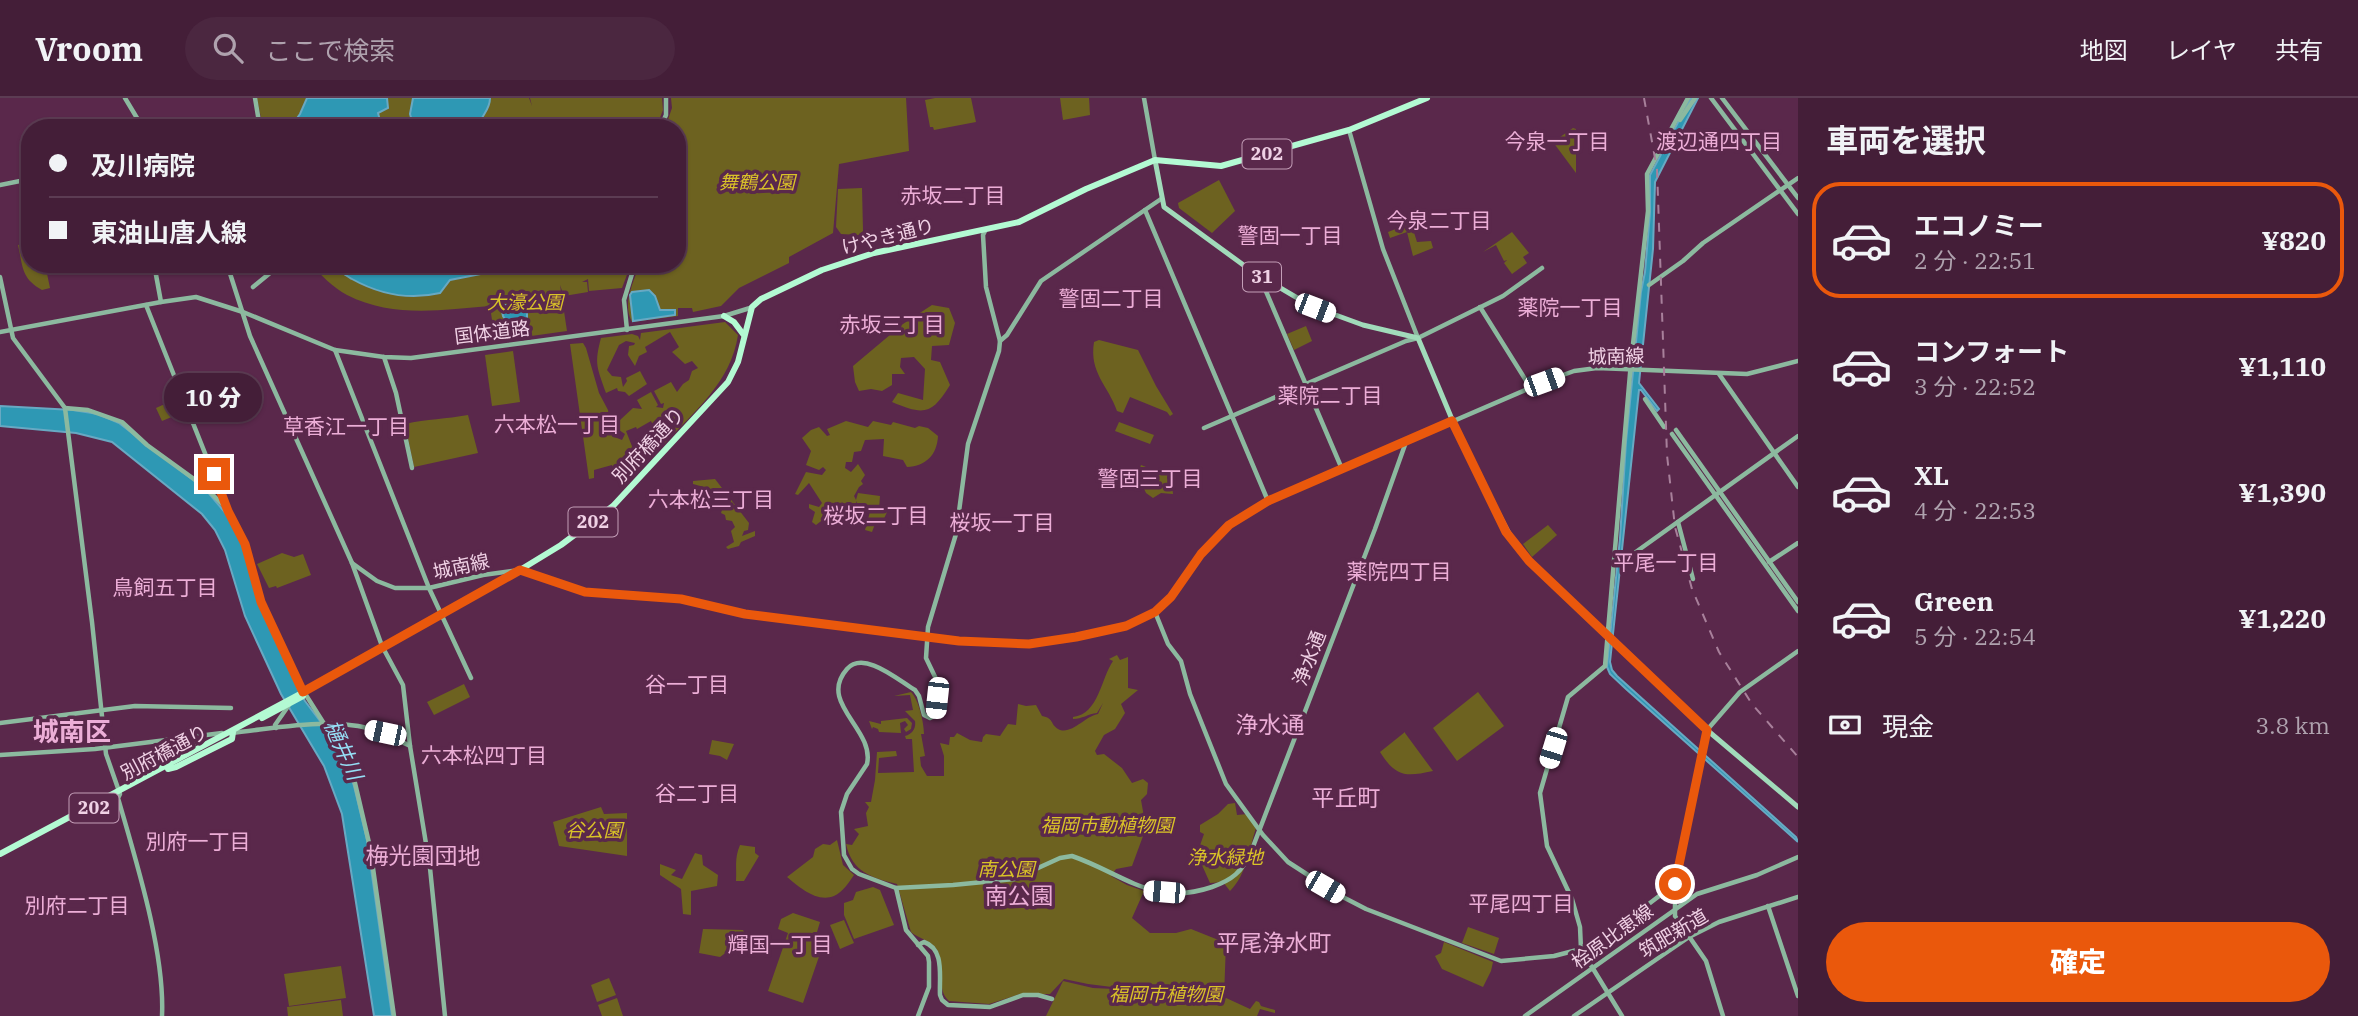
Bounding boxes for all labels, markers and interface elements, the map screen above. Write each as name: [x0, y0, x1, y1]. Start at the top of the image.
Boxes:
search box: [185, 17, 675, 80]
text: Vroom: [35, 27, 143, 70]
icon: search: [209, 29, 247, 67]
text: ここで検索: [265, 33, 395, 67]
text: 地図: [2080, 34, 2128, 66]
text: レイヤ: [2166, 34, 2237, 66]
text: 共有: [2275, 34, 2323, 66]
text: 車両を選択: [1826, 119, 1986, 161]
district label: 今泉一丁目: [1505, 127, 1610, 155]
district label: 渡辺通四丁目: [1656, 127, 1782, 155]
road number: 202: [1242, 140, 1292, 168]
text: 及川病院: [91, 148, 195, 182]
park label: 舞鶴公園: [719, 170, 798, 194]
district label: 赤坂二丁目: [901, 181, 1006, 209]
district label: 今泉二丁目: [1387, 206, 1492, 234]
text: エコノミー: [1914, 208, 2044, 242]
icon: car: [1830, 209, 1893, 272]
street label: けやき通り: [839, 213, 937, 259]
text: 東油山唐人線: [91, 215, 247, 249]
district label: 警固一丁目: [1238, 221, 1343, 249]
text: ¥820: [2261, 223, 2326, 257]
text: 2 分 · 22:51: [1914, 245, 2036, 275]
road number: 31: [1243, 262, 1281, 292]
district label: 警固二丁目: [1059, 284, 1164, 312]
park label: 大濠公園: [487, 290, 566, 314]
car: [1292, 291, 1339, 325]
district label: 薬院一丁目: [1518, 293, 1623, 321]
district label: 赤坂三丁目: [840, 310, 945, 338]
street label: 国体道路: [453, 315, 531, 349]
text: コンフォート: [1914, 334, 2069, 368]
icon: car: [1830, 335, 1893, 398]
street label: 城南線: [1587, 344, 1645, 368]
text: ¥1,110: [2239, 349, 2326, 383]
car: [1521, 365, 1568, 399]
text: 3 分 · 22:52: [1914, 371, 2036, 401]
callout: 10 分: [165, 372, 263, 422]
district label: 薬院二丁目: [1278, 381, 1383, 409]
text: 10 分: [185, 382, 241, 412]
street label: 別府橋通り: [607, 402, 689, 488]
district label: 六本松一丁目: [494, 410, 620, 438]
district label: 草香江一丁目: [283, 412, 409, 440]
route end: [198, 458, 230, 490]
text: XL: [1914, 458, 1949, 492]
icon: car: [1830, 461, 1893, 524]
district label: 警固三丁目: [1098, 464, 1203, 492]
text: ¥1,390: [2239, 475, 2326, 509]
district label: 六本松三丁目: [648, 485, 774, 513]
text: 4 分 · 22:53: [1914, 495, 2036, 525]
district label: 桜坂二丁目: [824, 501, 929, 529]
road number: 202: [568, 508, 618, 536]
district label: 桜坂一丁目: [950, 508, 1055, 536]
street label: 城南線: [431, 548, 491, 584]
district label: 平尾一丁目: [1614, 548, 1719, 576]
district label: 薬院四丁目: [1347, 557, 1452, 585]
district label: 鳥飼五丁目: [113, 573, 218, 601]
text: Green: [1914, 584, 1994, 618]
icon: car: [1830, 587, 1893, 650]
text: ¥1,220: [2239, 601, 2326, 635]
text: 5 分 · 22:54: [1914, 621, 2036, 651]
street label: 浄水通: [1288, 627, 1330, 689]
district label: 谷一丁目: [645, 670, 729, 698]
car: [925, 676, 950, 720]
icon: cash: [1826, 706, 1864, 744]
district label: 浄水通: [1236, 709, 1305, 739]
text: 現金: [1882, 709, 1934, 743]
text: 3.8 km: [2256, 710, 2330, 740]
district label: 城南区: [33, 714, 111, 748]
water label: 樋井川: [318, 715, 370, 786]
car: [363, 718, 408, 748]
street label: 別府橋通り: [116, 719, 212, 785]
car: [1537, 725, 1570, 771]
district label: 六本松四丁目: [421, 741, 547, 769]
district label: 谷二丁目: [655, 779, 739, 807]
district label: 平丘町: [1312, 782, 1381, 812]
road number: 202: [70, 794, 119, 822]
park label: 福岡市動植物園: [1040, 813, 1176, 837]
park label: 谷公園: [565, 818, 625, 842]
district label: 別府一丁目: [146, 827, 251, 855]
district label: 梅光園団地: [366, 840, 481, 870]
park label: 浄水緑地: [1187, 845, 1265, 869]
park label: 南公園: [977, 857, 1037, 881]
car: [1302, 867, 1349, 907]
route start: [1659, 868, 1691, 900]
district label: 南公園: [985, 880, 1054, 910]
car: [1143, 880, 1186, 904]
district label: 平尾四丁目: [1469, 889, 1574, 917]
district label: 別府二丁目: [25, 891, 130, 919]
street label: 桧原比恵線: [1567, 898, 1657, 974]
street label: 筑肥新道: [1634, 903, 1712, 963]
button: 確定: [1826, 922, 2330, 1002]
district label: 平尾浄水町: [1217, 927, 1332, 957]
district label: 輝国一丁目: [728, 930, 833, 958]
park label: 福岡市植物園: [1109, 982, 1226, 1006]

